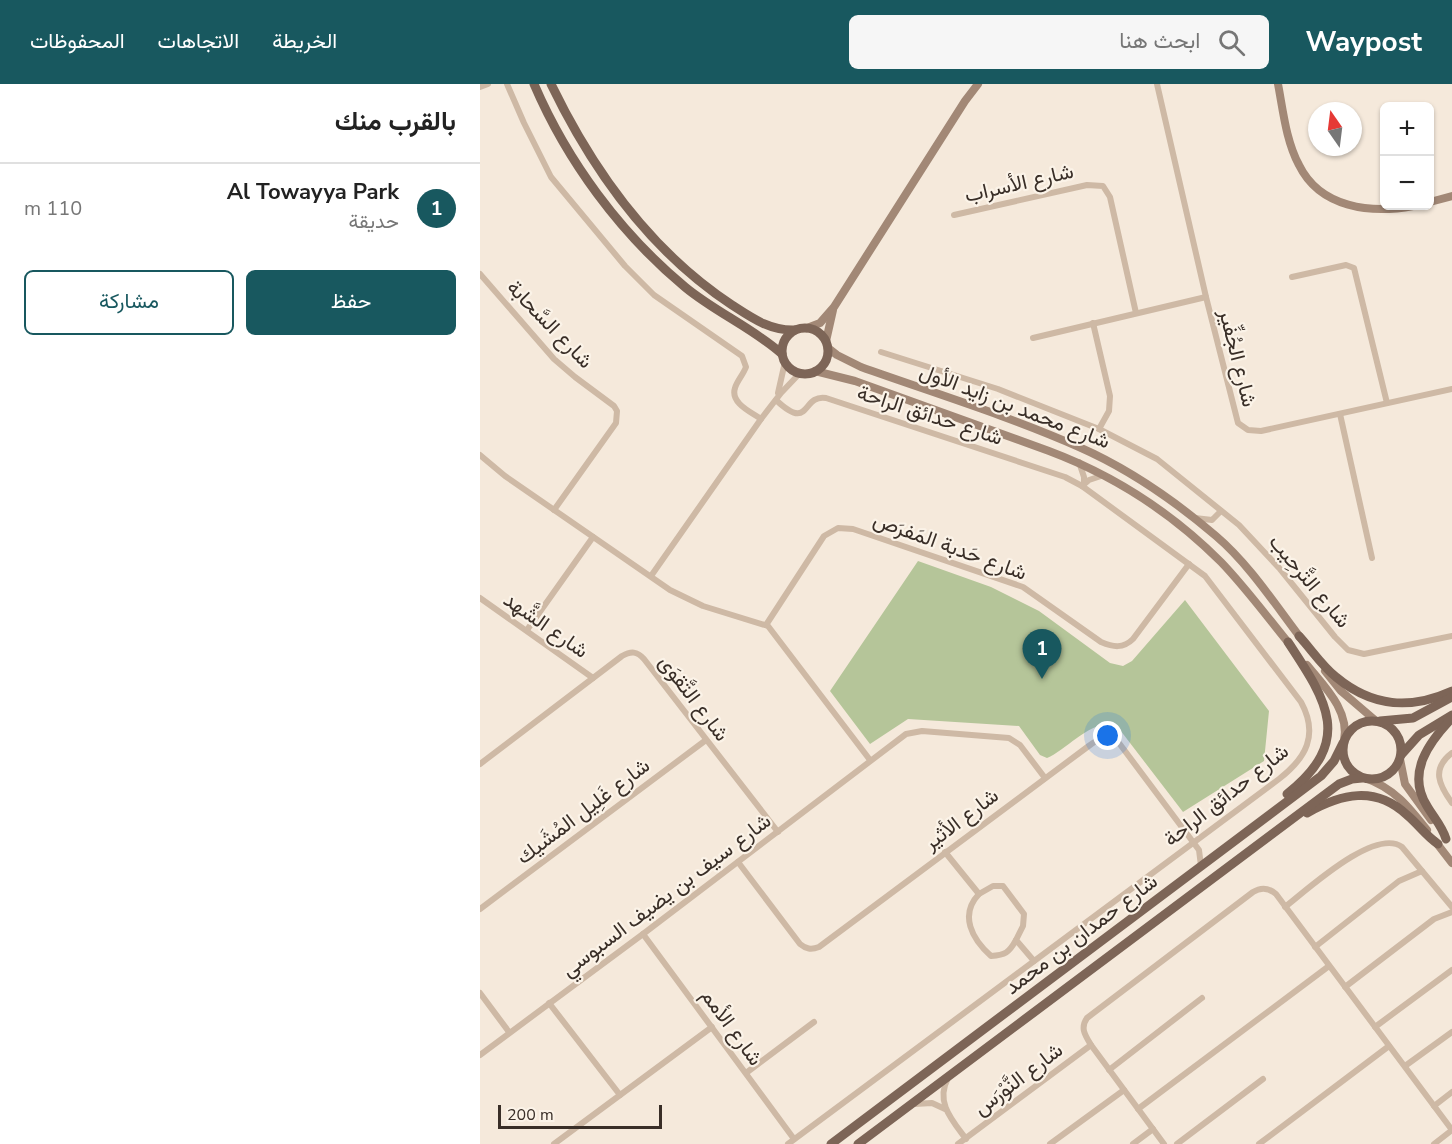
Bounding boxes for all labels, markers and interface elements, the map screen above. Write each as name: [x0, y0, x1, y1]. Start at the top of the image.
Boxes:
search box: [849, 15, 1269, 69]
text: Waypost: [1305, 23, 1422, 61]
text: ابحث هنا: [1119, 26, 1200, 56]
icon: search: [1215, 26, 1248, 59]
text: المحفوظات: [30, 27, 125, 55]
text: الاتجاهات: [158, 27, 239, 55]
text: الخريطة: [272, 27, 337, 55]
north arrow: [1308, 102, 1362, 156]
map controls: [1380, 102, 1434, 210]
button: +: [1380, 102, 1434, 156]
text: بالقرب منك: [335, 104, 456, 139]
button: −: [1380, 156, 1434, 210]
street label: شارع الأسراب: [962, 157, 1076, 209]
text: Al Towayya Park: [227, 177, 399, 207]
text: 110 m: [24, 195, 82, 222]
text: 1: [431, 195, 443, 222]
text: حديقة: [348, 208, 399, 235]
button: مشاركة: [24, 270, 234, 335]
button: حفظ: [246, 270, 456, 335]
street label: شارع السَّحابة: [501, 274, 599, 374]
street label: شارع الجُفِّير: [1212, 305, 1264, 410]
street label: شارع محمد بن زايد الأول: [916, 357, 1114, 455]
street label: شارع حدائق الراحة: [854, 378, 1006, 452]
street label: شارع حَدبة المَفرَص: [869, 505, 1031, 587]
street label: شارع التَّرحِيب: [1263, 528, 1357, 634]
street label: شارع الشَّهد: [498, 585, 595, 665]
pin: 1: [1022, 630, 1062, 679]
street label: شارع التَّقوَى: [652, 649, 736, 747]
your location: [1093, 721, 1122, 750]
street label: شارع حدائق الراحة: [1158, 737, 1294, 853]
street label: شارع غَلِيل المُشَيك: [510, 752, 656, 870]
street label: شارع الأثير: [917, 782, 1004, 857]
street label: شارع سيف بن يضيف السبوسي: [555, 807, 778, 986]
street label: شارع حمدان بن محمد: [999, 867, 1163, 1001]
street label: شارع الأمم: [695, 983, 769, 1071]
street label: شارع النَّوْرَس: [968, 1036, 1068, 1122]
scale bar: [498, 1102, 662, 1130]
text: 200 m: [507, 1104, 554, 1126]

